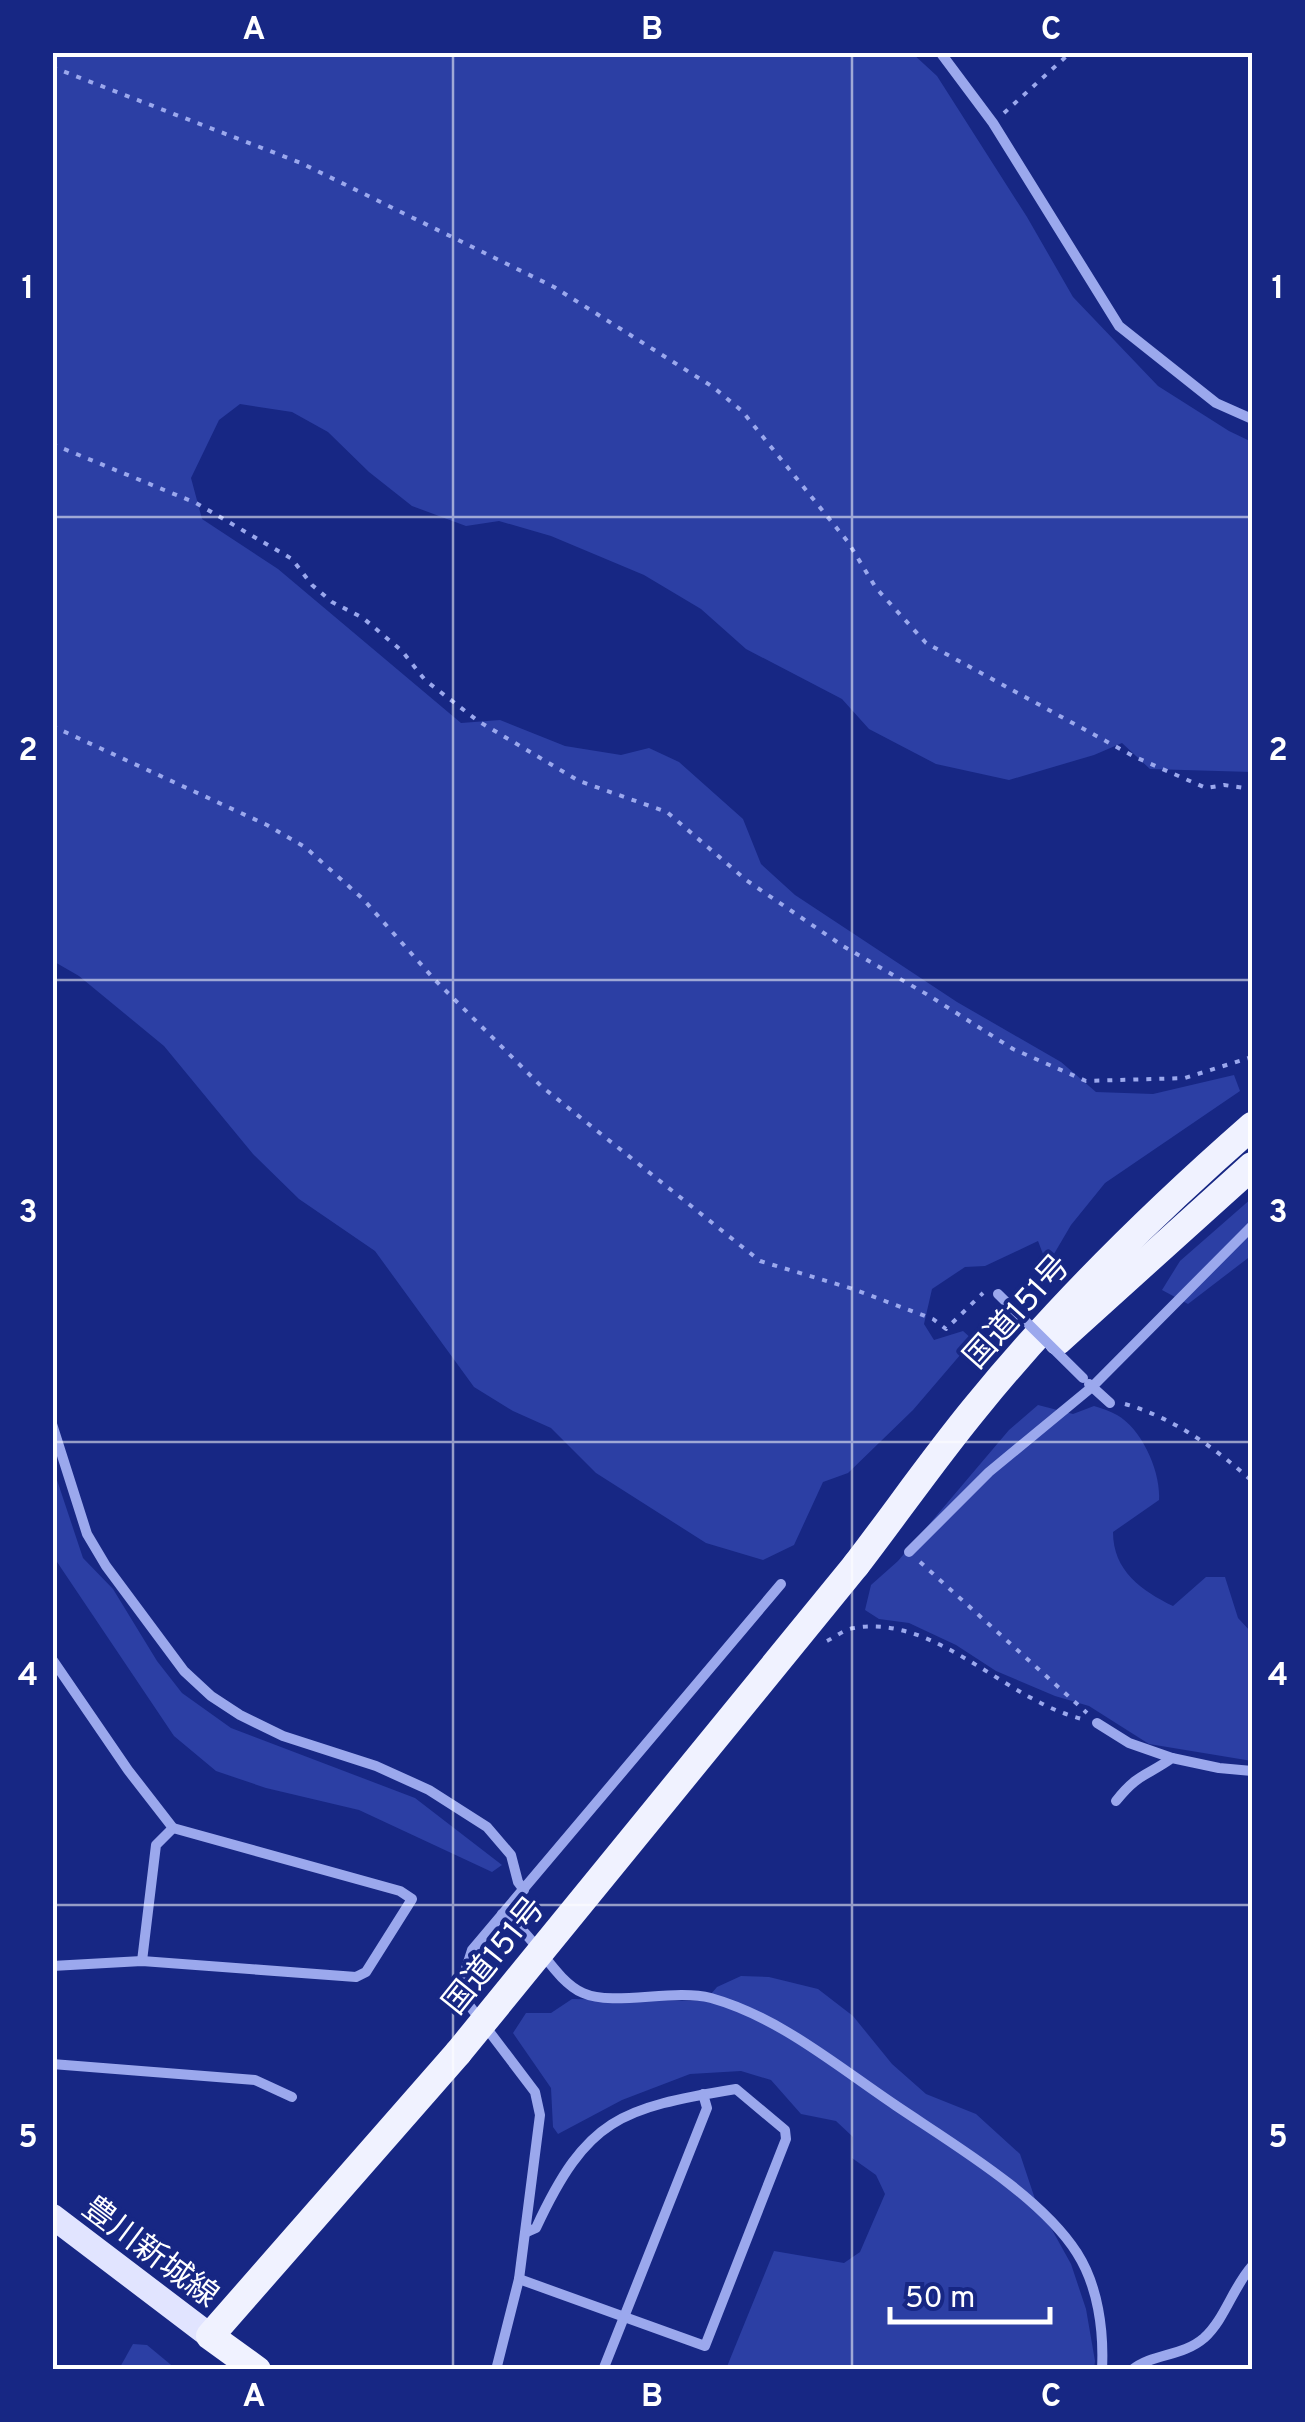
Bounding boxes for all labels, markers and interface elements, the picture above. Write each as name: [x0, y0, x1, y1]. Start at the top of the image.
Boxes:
text: A: [243, 11, 265, 51]
text: B: [641, 11, 663, 51]
text: C: [1041, 11, 1061, 51]
text: 1: [22, 270, 34, 310]
text: 1: [1272, 270, 1284, 310]
text: 2: [18, 732, 38, 772]
text: 2: [1268, 732, 1288, 772]
text: 3: [18, 1194, 38, 1234]
text: 3: [1268, 1194, 1288, 1234]
street label: 国道151号: [957, 1248, 1080, 1378]
text: 4: [18, 1657, 38, 1697]
text: 4: [1268, 1657, 1288, 1697]
street label: 国道151号: [436, 1890, 555, 2024]
text: 5: [18, 2119, 38, 2159]
text: 5: [1268, 2119, 1288, 2159]
street label: 豊川新城線: [73, 2189, 225, 2318]
scale bar: [890, 2262, 1050, 2324]
text: 50 m: [905, 2281, 975, 2318]
text: A: [243, 2378, 265, 2418]
text: B: [641, 2378, 663, 2418]
text: C: [1041, 2378, 1061, 2418]

